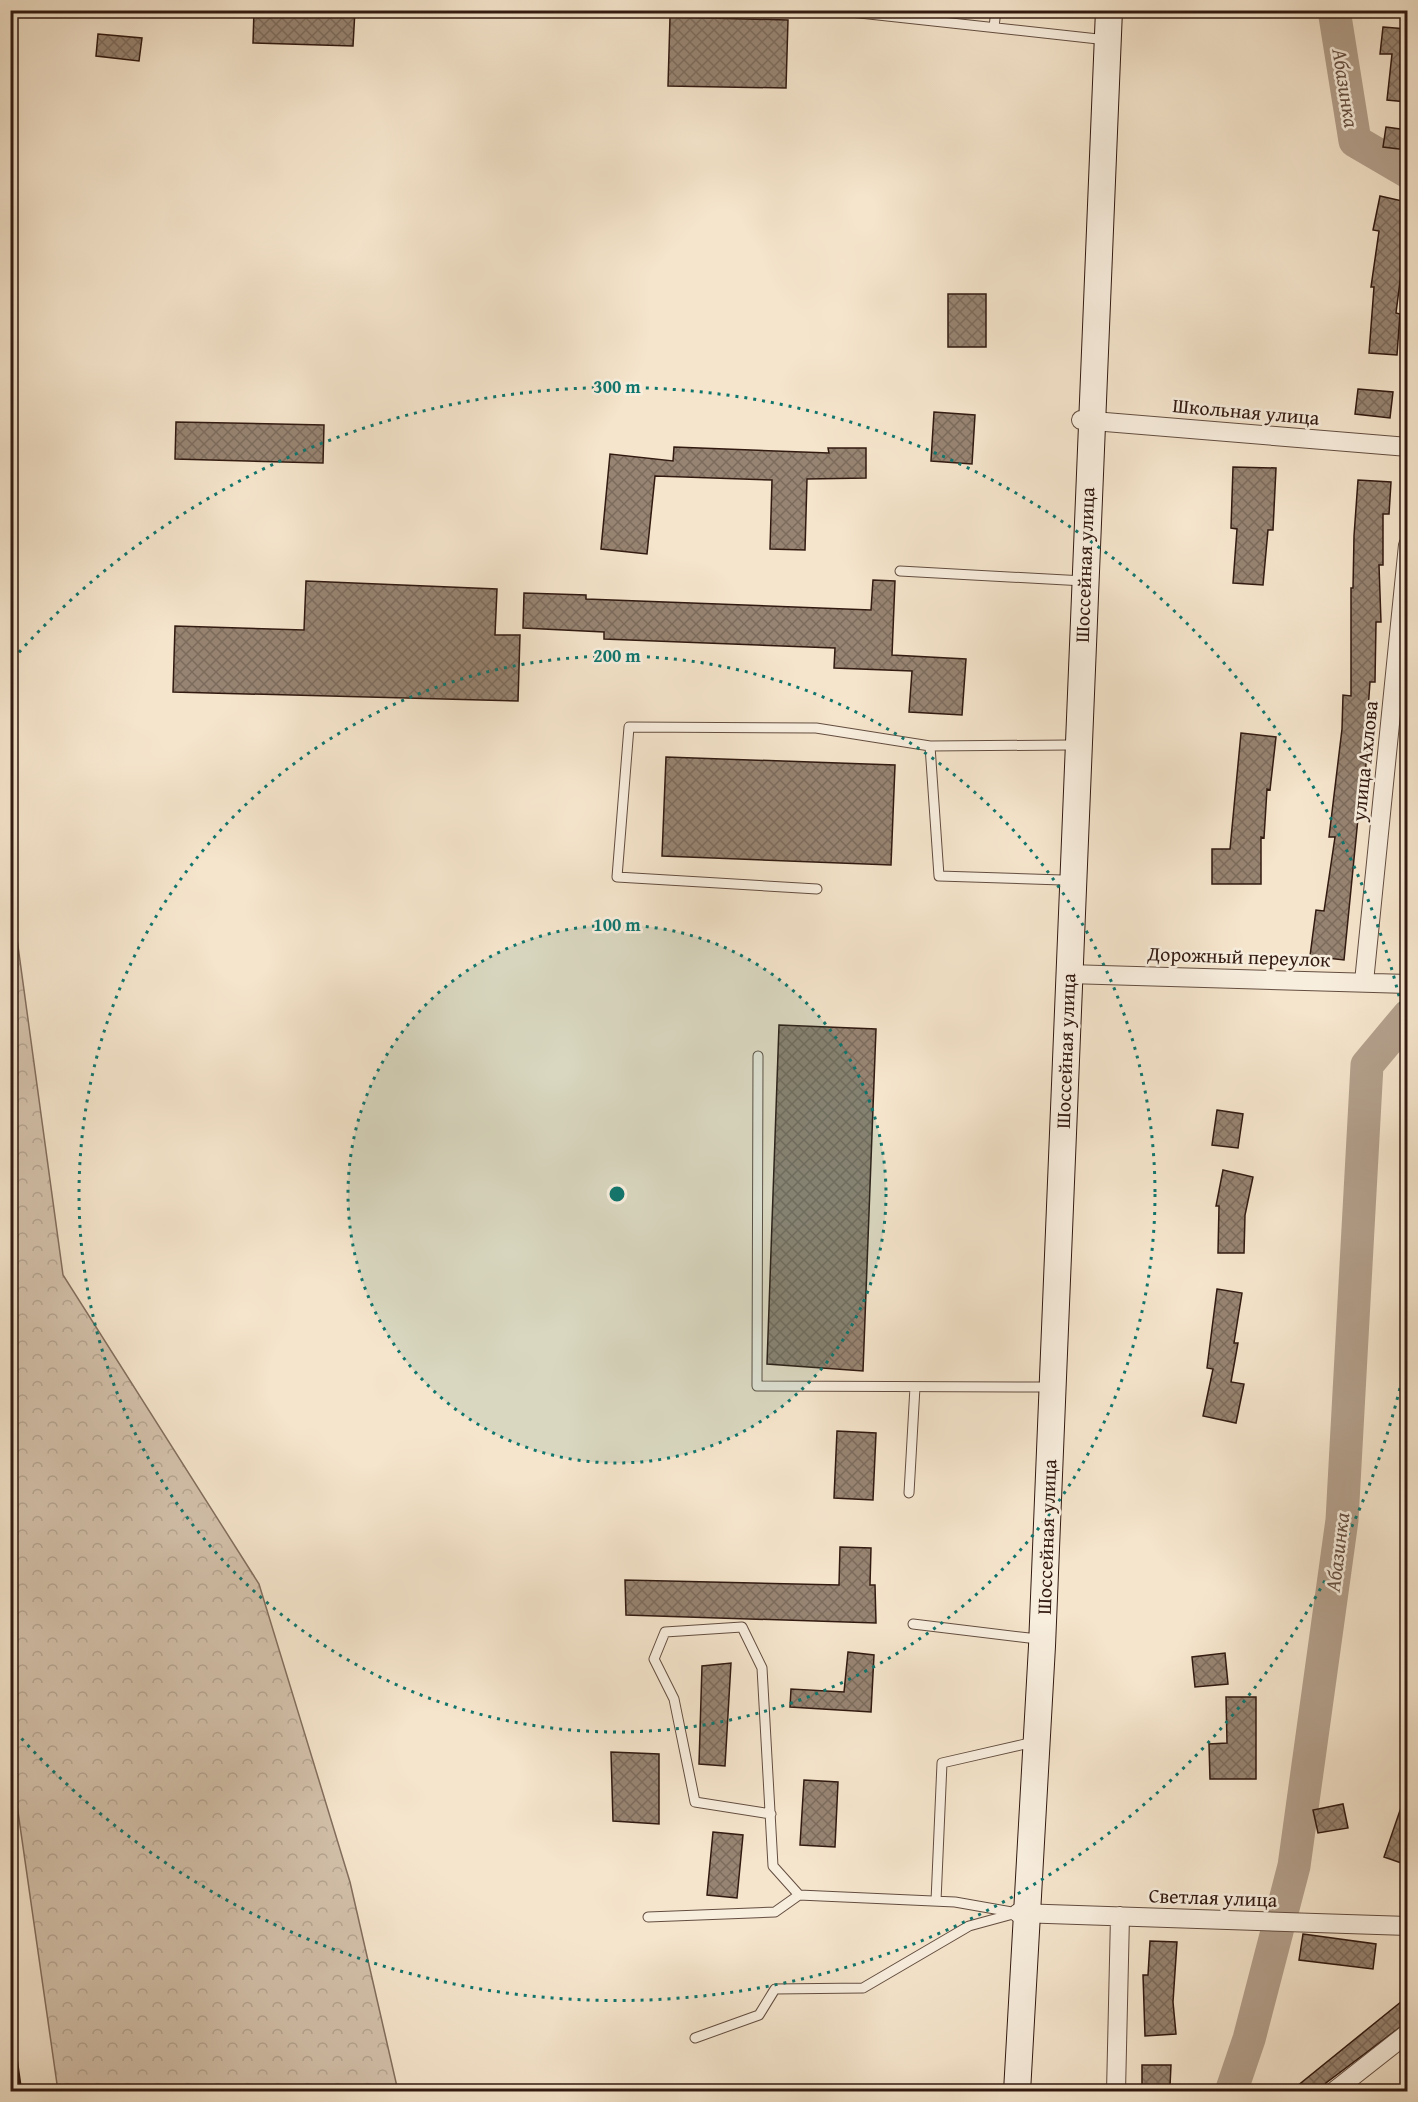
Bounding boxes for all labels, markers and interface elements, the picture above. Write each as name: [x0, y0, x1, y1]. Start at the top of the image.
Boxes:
water label: Абазинка: [1324, 45, 1368, 130]
text: 300 m: [593, 373, 641, 400]
street label: Школьная улица: [1171, 390, 1321, 432]
street label: Шоссейная улица: [1067, 486, 1101, 643]
text: 200 m: [593, 642, 641, 669]
street label: улица Ахлова: [1343, 699, 1385, 824]
text: 100 m: [593, 911, 641, 938]
street label: Дорожный переулок: [1146, 938, 1332, 974]
street label: Шоссейная улица: [1048, 972, 1082, 1129]
centre of rings: [607, 1184, 627, 1204]
street label: Шоссейная улица: [1029, 1458, 1063, 1615]
water label: Абазинка: [1317, 1510, 1357, 1595]
street label: Светлая улица: [1148, 1880, 1278, 1914]

